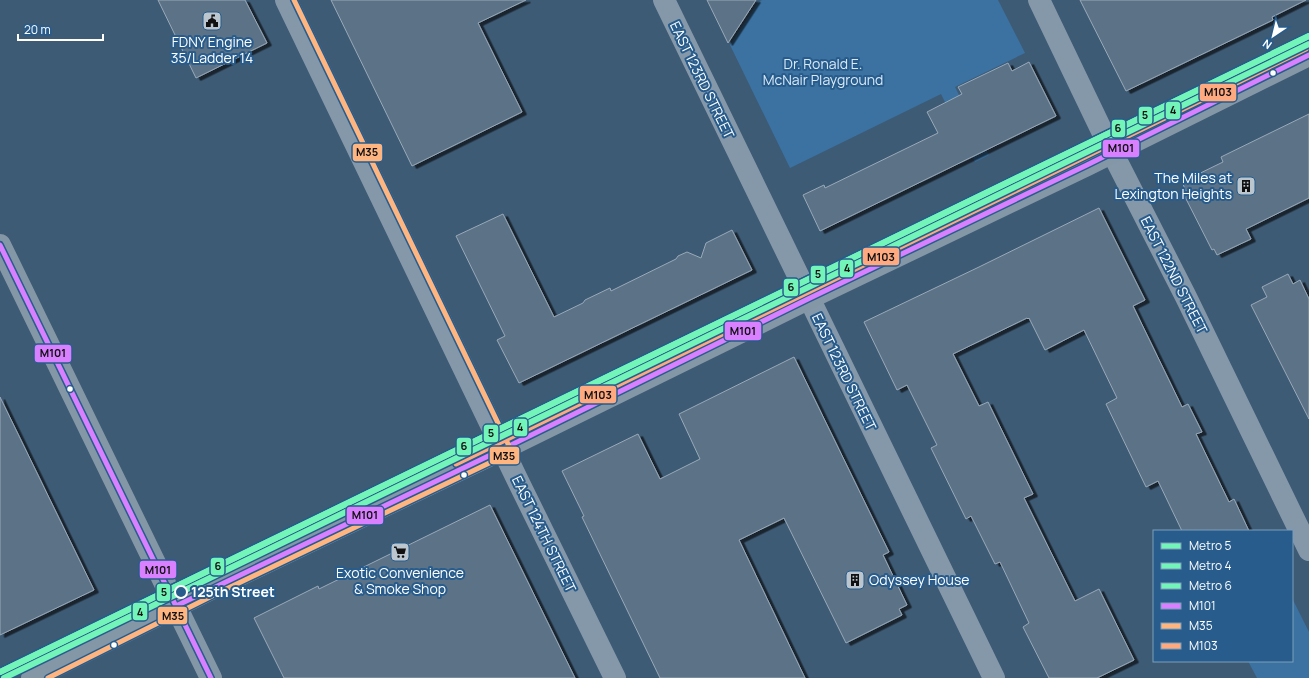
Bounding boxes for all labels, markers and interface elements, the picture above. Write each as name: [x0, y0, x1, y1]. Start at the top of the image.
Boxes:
public building icon: FDNY Engine 35/Ladder 14: [201, 10, 223, 32]
scale bar: [18, 16, 103, 42]
north arrow: [1253, 16, 1293, 56]
street label: EAST 123RD STREET: [666, 18, 739, 142]
text: 20 m: [24, 21, 51, 38]
place label: FDNY Engine 35/Ladder 14: [171, 32, 253, 67]
text: N: [1259, 36, 1275, 53]
park label: Dr. Ronald E. McNair Playground: [763, 54, 883, 89]
unlabelled marker: [1268, 68, 1278, 78]
line badge: M103: [1199, 83, 1237, 102]
text: M103: [1204, 84, 1232, 99]
line badge: 4: [1165, 101, 1181, 120]
text: 4: [1170, 102, 1177, 117]
line badge: 5: [1138, 106, 1153, 125]
text: 5: [1142, 107, 1148, 122]
line badge: 6: [1111, 119, 1126, 138]
text: 6: [1115, 120, 1122, 135]
line badge: M101: [1102, 139, 1140, 158]
text: M101: [1108, 140, 1134, 155]
line badge: M35: [352, 143, 383, 162]
text: M35: [356, 144, 378, 159]
place label: The Miles at Lexington Heights: [1114, 168, 1232, 203]
building icon: The Miles at Lexington Heights: [1235, 175, 1257, 197]
street label: EAST 122ND STREET: [1137, 213, 1213, 337]
line badge: M103: [862, 247, 900, 266]
text: M103: [867, 249, 895, 264]
line badge: 4: [839, 259, 854, 278]
text: 4: [844, 260, 851, 275]
line badge: 5: [810, 265, 826, 284]
text: 5: [815, 266, 821, 281]
line badge: 6: [783, 278, 799, 297]
text: 6: [788, 279, 795, 294]
street label: EAST 123RD STREET: [808, 310, 881, 434]
line badge: M101: [724, 321, 762, 341]
text: M101: [730, 323, 756, 338]
line badge: M101: [34, 344, 72, 363]
text: M101: [40, 345, 66, 360]
unlabelled marker: [65, 384, 75, 394]
line badge: M103: [579, 385, 617, 404]
text: M103: [584, 387, 612, 402]
line badge: 4: [513, 418, 528, 437]
text: 4: [517, 419, 524, 434]
line badge: 5: [483, 424, 499, 443]
text: 5: [488, 425, 494, 440]
line badge: 6: [456, 437, 472, 456]
text: 6: [461, 438, 468, 453]
line badge: M35: [489, 446, 520, 465]
text: M35: [493, 448, 515, 463]
unlabelled marker: [459, 470, 469, 480]
street label: EAST 124TH STREET: [508, 472, 581, 596]
line badge: M101: [346, 506, 384, 525]
text: M101: [352, 507, 378, 522]
legend: [1153, 530, 1293, 662]
text: Metro 5: [1189, 537, 1232, 554]
supermarket icon: Exotic Convenience & Smoke Shop: [389, 541, 411, 563]
line badge: 6: [210, 557, 225, 576]
text: Metro 4: [1189, 557, 1232, 574]
text: 6: [215, 558, 222, 573]
line badge: M101: [139, 560, 177, 579]
text: M101: [145, 562, 171, 577]
place label: Exotic Convenience & Smoke Shop: [336, 563, 464, 598]
building icon: Odyssey House: [844, 569, 866, 591]
place label: Odyssey House: [869, 570, 969, 589]
text: Metro 6: [1189, 577, 1232, 594]
place label: 125th Street: [191, 582, 275, 601]
line badge: 5: [156, 583, 171, 602]
text: 5: [161, 584, 167, 599]
marker: 125th Street: [174, 585, 188, 599]
text: M101: [1189, 597, 1216, 614]
line badge: 4: [132, 602, 148, 621]
text: 4: [137, 604, 144, 619]
line badge: M35: [157, 606, 188, 625]
text: M35: [162, 608, 184, 623]
text: M35: [1189, 617, 1213, 634]
text: M103: [1189, 637, 1218, 654]
unlabelled marker: [109, 640, 119, 650]

